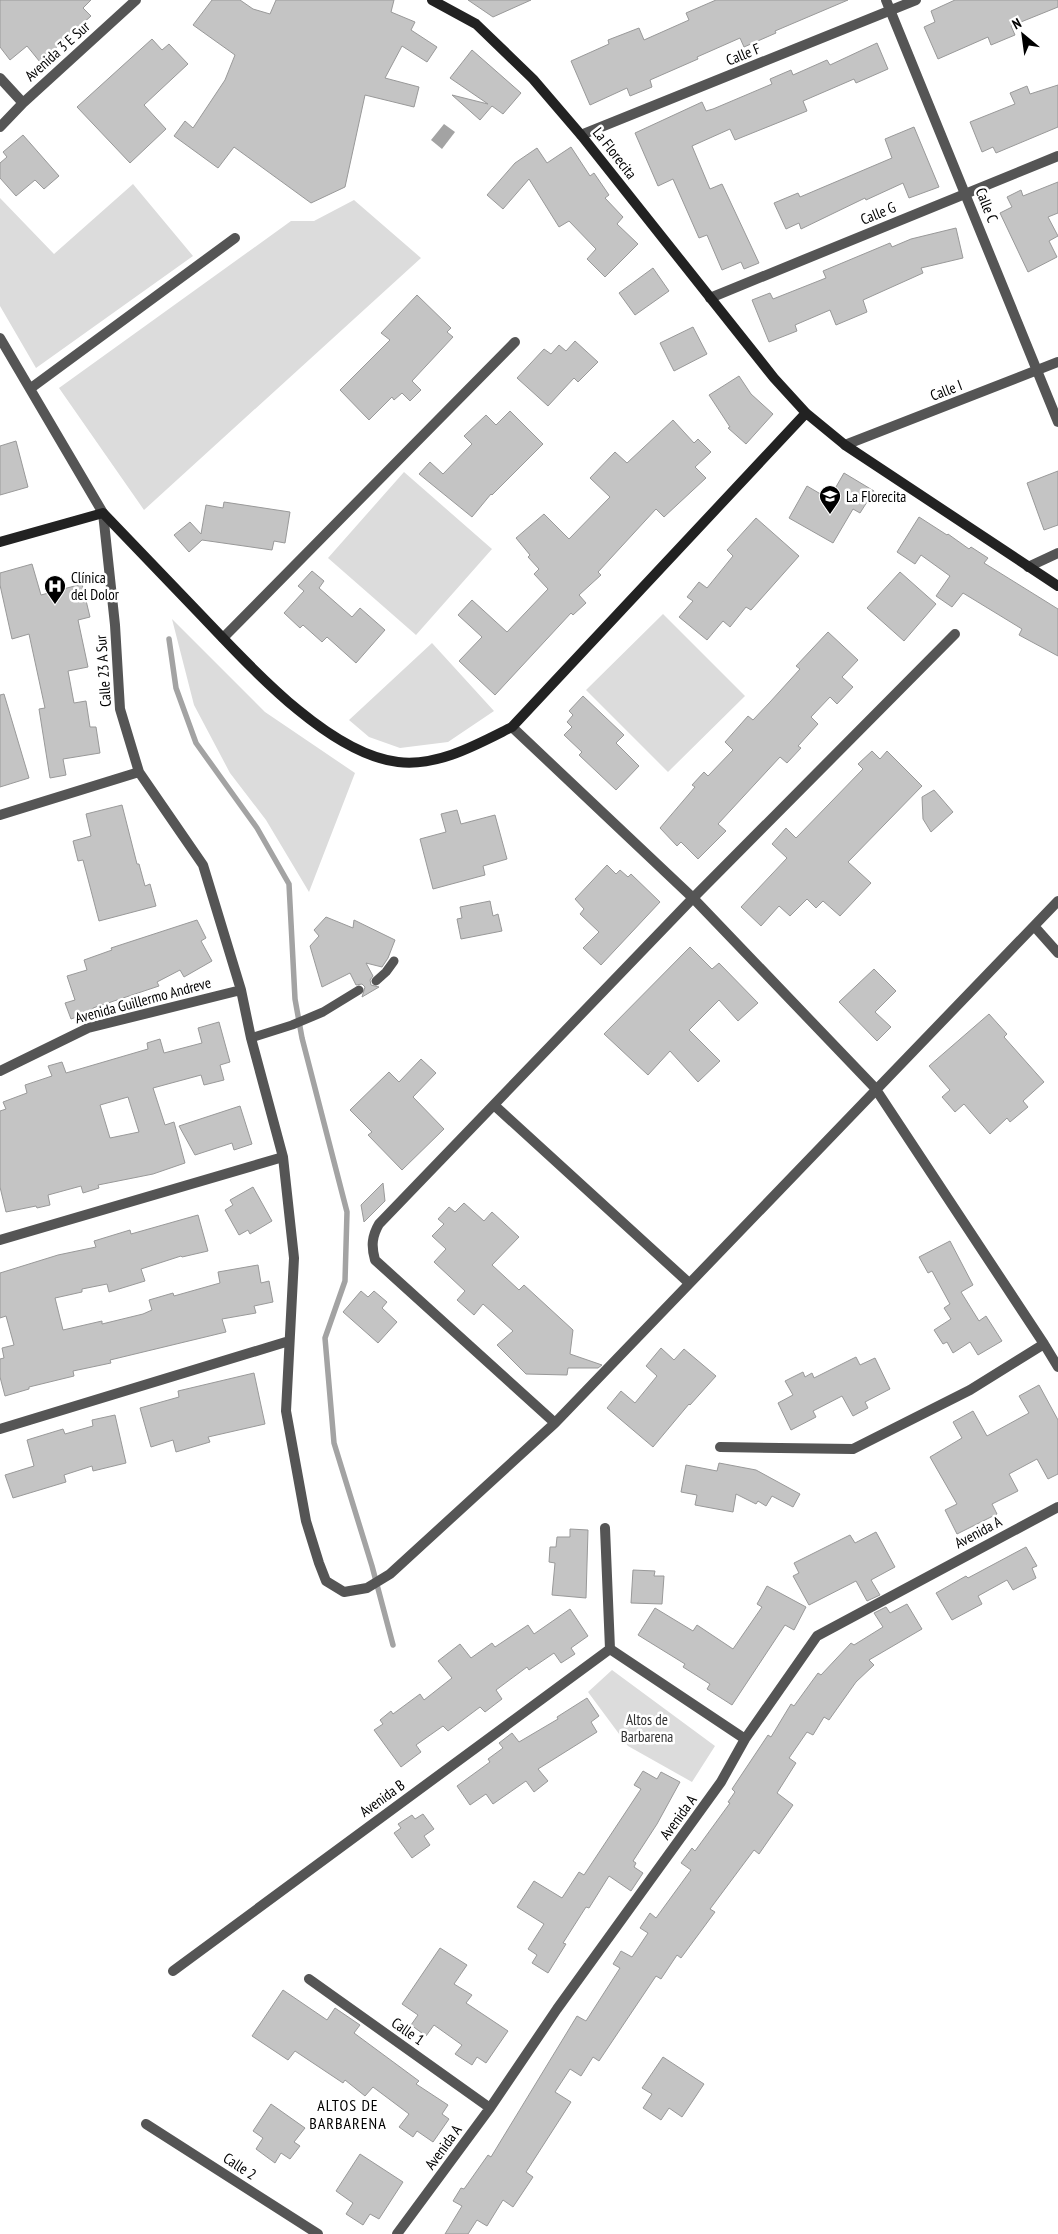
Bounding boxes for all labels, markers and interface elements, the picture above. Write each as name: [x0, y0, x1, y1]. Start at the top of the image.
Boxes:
north arrow: [998, 10, 1048, 60]
text: N: [1009, 14, 1024, 33]
street label: Avenida 3 E Sur: [21, 16, 94, 85]
street label: Calle F: [723, 39, 763, 69]
street label: La Florecita: [589, 123, 641, 183]
street label: Calle C: [971, 185, 1003, 225]
street label: Calle G: [858, 197, 898, 229]
street label: Calle I: [927, 375, 965, 405]
school or university icon: La Florecita: [818, 484, 842, 515]
place label: La Florecita: [846, 487, 906, 506]
place label: Clínica del Dolor: [71, 568, 120, 604]
hospital icon: Clínica del Dolor: [43, 574, 67, 605]
street label: Calle 23 A Sur: [91, 633, 115, 708]
street label: Avenida Guillermo Andreve: [73, 973, 213, 1027]
street label: Avenida A: [951, 1511, 1006, 1552]
park label: Altos de Barbarena: [621, 1710, 673, 1746]
street label: Avenida B: [356, 1775, 408, 1821]
street label: Avenida A: [655, 1790, 701, 1843]
street label: Calle 1: [388, 2013, 428, 2049]
district label: ALTOS DE BARBARENA: [309, 2095, 387, 2133]
street label: Avenida A: [420, 2120, 466, 2173]
street label: Calle 2: [220, 2148, 260, 2184]

